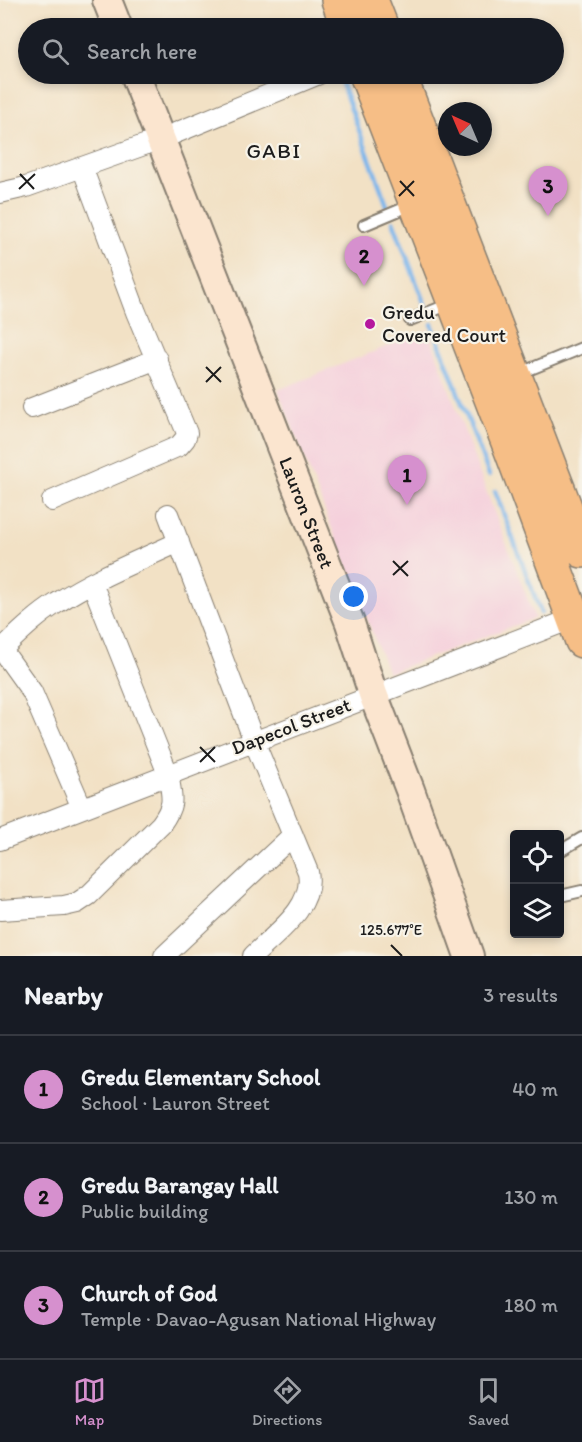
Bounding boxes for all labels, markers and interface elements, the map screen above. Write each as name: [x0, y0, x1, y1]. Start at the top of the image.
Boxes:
search box: [18, 18, 564, 84]
icon: search: [39, 35, 72, 68]
text: Search here: [87, 38, 197, 65]
north arrow: [438, 102, 492, 156]
district label: GABI: [246, 138, 302, 163]
pin: 3: [528, 166, 568, 216]
pin: 2: [344, 236, 384, 286]
place label: Gredu Covered Court: [382, 300, 506, 347]
marker: Gredu Covered Court: [363, 317, 377, 331]
street label: Lauron Street: [274, 453, 340, 572]
pin: 1: [388, 456, 426, 505]
your location: [339, 582, 368, 611]
street label: Dapecol Street: [228, 692, 354, 760]
map controls: [510, 830, 564, 938]
button: locate: [510, 830, 564, 884]
button: layers: [510, 884, 564, 938]
text: 125.677°E: [360, 921, 422, 939]
text: Nearby: [24, 979, 103, 1011]
text: 3 results: [483, 983, 558, 1007]
text: Gredu Elementary School: [81, 1064, 320, 1091]
text: 1: [39, 1077, 48, 1101]
text: 40 m: [512, 1077, 558, 1101]
text: School · Lauron Street: [81, 1091, 270, 1115]
text: Gredu Barangay Hall: [81, 1172, 279, 1199]
text: 2: [38, 1185, 49, 1209]
text: 130 m: [504, 1185, 558, 1209]
text: Public building: [81, 1199, 208, 1223]
text: Church of God: [81, 1280, 217, 1307]
text: 3: [38, 1293, 49, 1317]
text: 180 m: [504, 1293, 558, 1317]
text: Temple · Davao-Agusan National Highway: [81, 1307, 436, 1331]
tab: Map: [73, 1374, 106, 1429]
tab: Directions: [252, 1374, 322, 1429]
tab: Saved: [468, 1374, 509, 1429]

